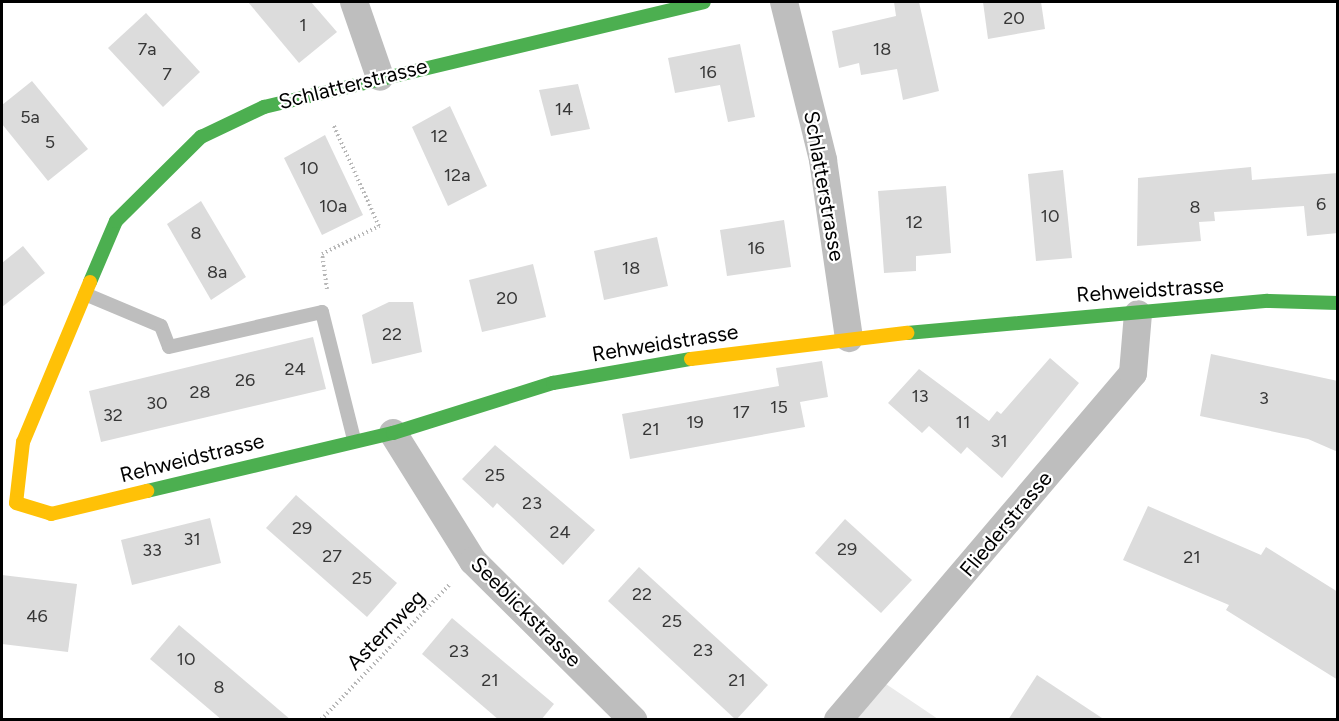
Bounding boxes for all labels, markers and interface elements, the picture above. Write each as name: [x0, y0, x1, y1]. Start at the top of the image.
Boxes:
house number: 20: [1003, 7, 1025, 29]
house number: 1: [299, 14, 307, 36]
house number: 7a: [138, 38, 156, 60]
house number: 18: [873, 38, 891, 60]
street label: Schlatterstrasse: [276, 53, 430, 115]
house number: 16: [699, 61, 717, 83]
house number: 7: [162, 63, 172, 85]
house number: 14: [555, 98, 573, 120]
house number: 5a: [20, 106, 40, 128]
street label: Schlatterstrasse: [798, 109, 850, 263]
house number: 12: [430, 125, 448, 147]
house number: 5: [45, 131, 55, 153]
house number: 10: [300, 157, 318, 179]
house number: 12a: [444, 164, 470, 186]
house number: 6: [1316, 193, 1326, 215]
house number: 10a: [319, 195, 347, 217]
house number: 8: [1189, 196, 1201, 218]
house number: 10: [1041, 205, 1059, 227]
house number: 12: [905, 211, 923, 233]
house number: 8: [190, 222, 202, 244]
house number: 16: [747, 237, 765, 259]
house number: 18: [622, 257, 640, 279]
house number: 8a: [207, 261, 227, 283]
street label: Rehweidstrasse: [1076, 272, 1224, 308]
house number: 20: [496, 287, 518, 309]
street label: Rehweidstrasse: [590, 319, 740, 367]
house number: 22: [382, 323, 402, 345]
house number: 24: [284, 358, 306, 380]
house number: 26: [235, 369, 255, 391]
house number: 28: [189, 381, 211, 403]
house number: 13: [911, 385, 929, 407]
house number: 3: [1259, 387, 1269, 409]
house number: 30: [146, 392, 168, 414]
house number: 15: [770, 396, 788, 418]
house number: 17: [732, 401, 750, 423]
house number: 32: [103, 404, 123, 426]
house number: 19: [686, 411, 704, 433]
house number: 11: [956, 411, 970, 433]
house number: 21: [642, 418, 660, 440]
street label: Rehweidstrasse: [117, 428, 267, 488]
house number: 31: [990, 430, 1008, 452]
house number: 25: [485, 464, 505, 486]
street label: Fliederstrasse: [955, 466, 1057, 582]
house number: 23: [522, 492, 542, 514]
house number: 29: [292, 517, 312, 539]
house number: 24: [549, 521, 571, 543]
house number: 31: [183, 528, 201, 550]
house number: 29: [837, 538, 857, 560]
house number: 33: [142, 539, 162, 561]
house number: 27: [322, 545, 342, 567]
house number: 21: [1183, 546, 1201, 568]
street label: Seeblickstrasse: [466, 552, 586, 672]
house number: 25: [352, 567, 372, 589]
house number: 22: [632, 583, 652, 605]
street label: Asternweg: [342, 585, 430, 675]
house number: 46: [26, 605, 48, 627]
house number: 25: [662, 610, 682, 632]
house number: 23: [693, 639, 713, 661]
house number: 23: [449, 640, 469, 662]
house number: 10: [177, 648, 195, 670]
house number: 21: [481, 669, 499, 691]
house number: 21: [728, 669, 746, 691]
house number: 8: [213, 676, 225, 698]

